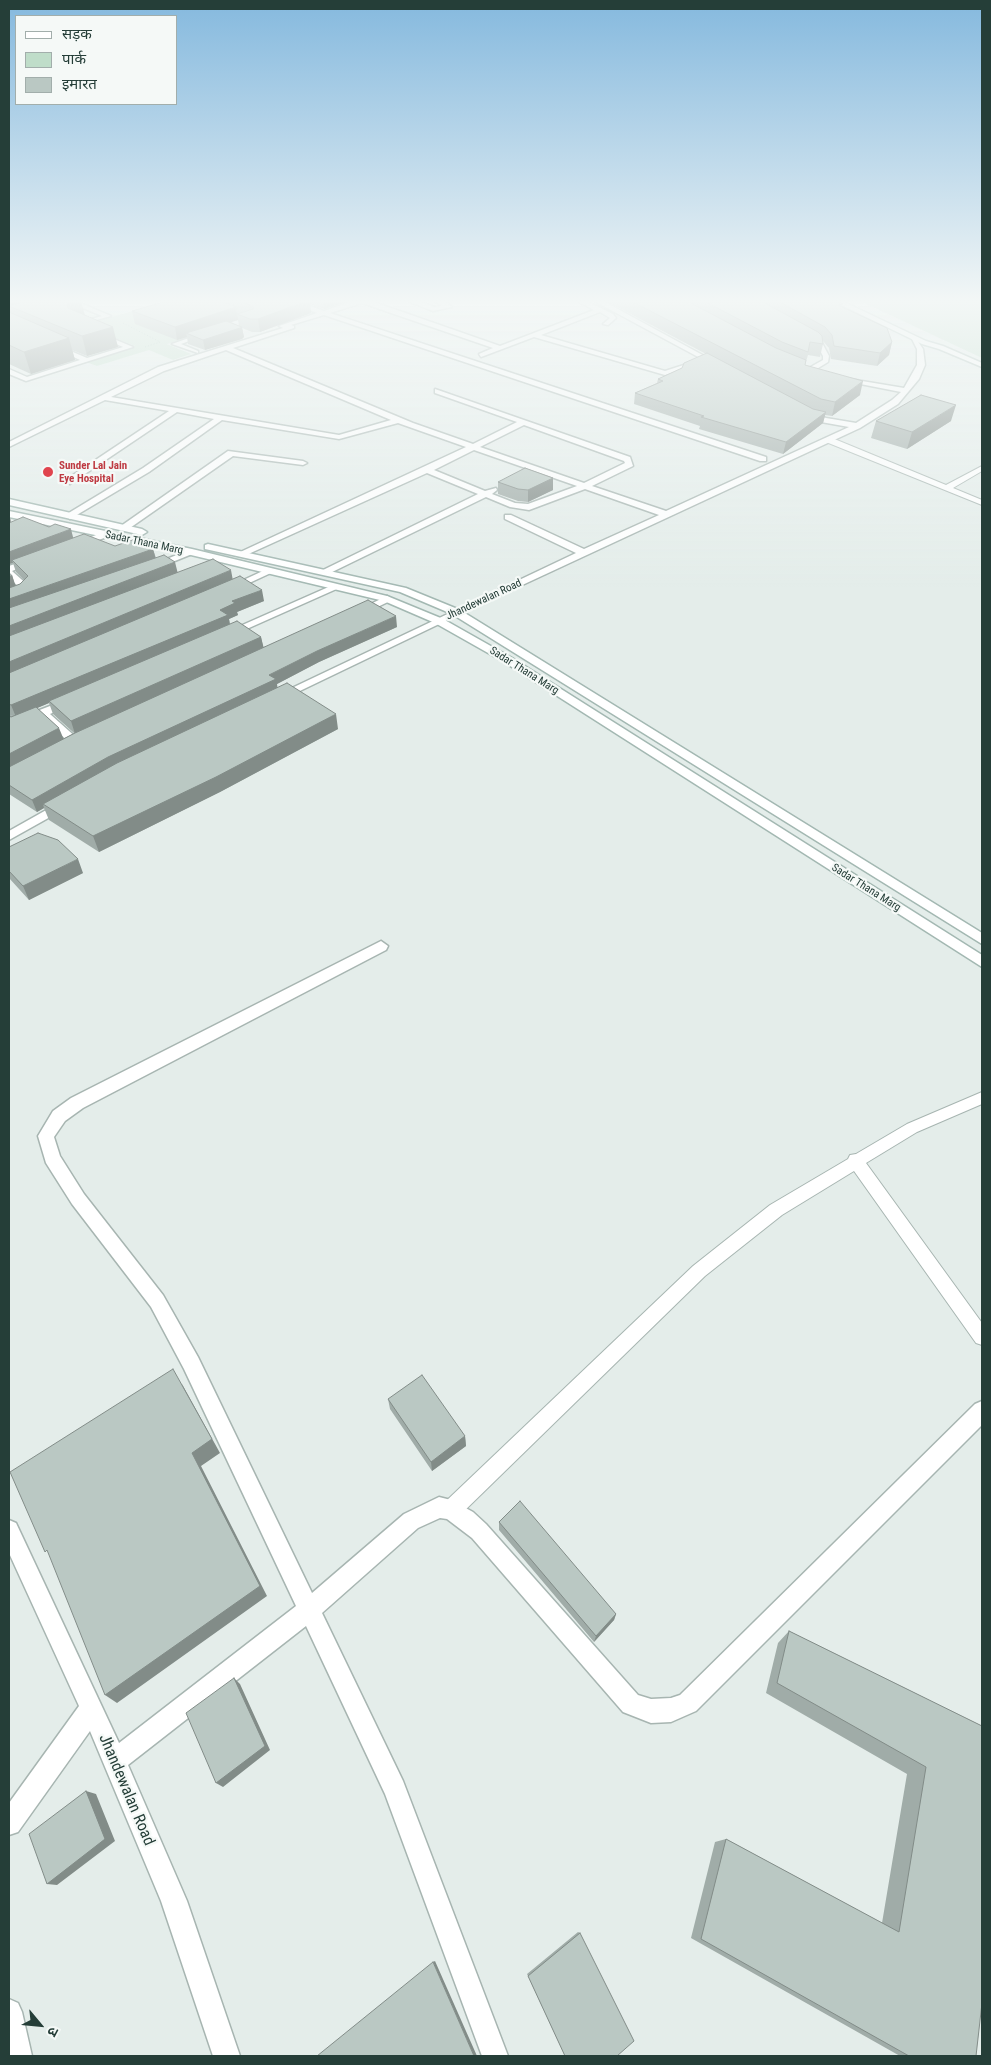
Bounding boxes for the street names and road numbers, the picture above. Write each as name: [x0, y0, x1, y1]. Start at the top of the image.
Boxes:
street label: Sadar Thana Marg: [104, 528, 184, 558]
street label: Jhandewalan Road: [444, 577, 524, 623]
street label: Sadar Thana Marg: [487, 644, 561, 698]
street label: Sadar Thana Marg: [829, 861, 903, 915]
street label: Jhandewalan Road: [94, 1731, 158, 1849]

